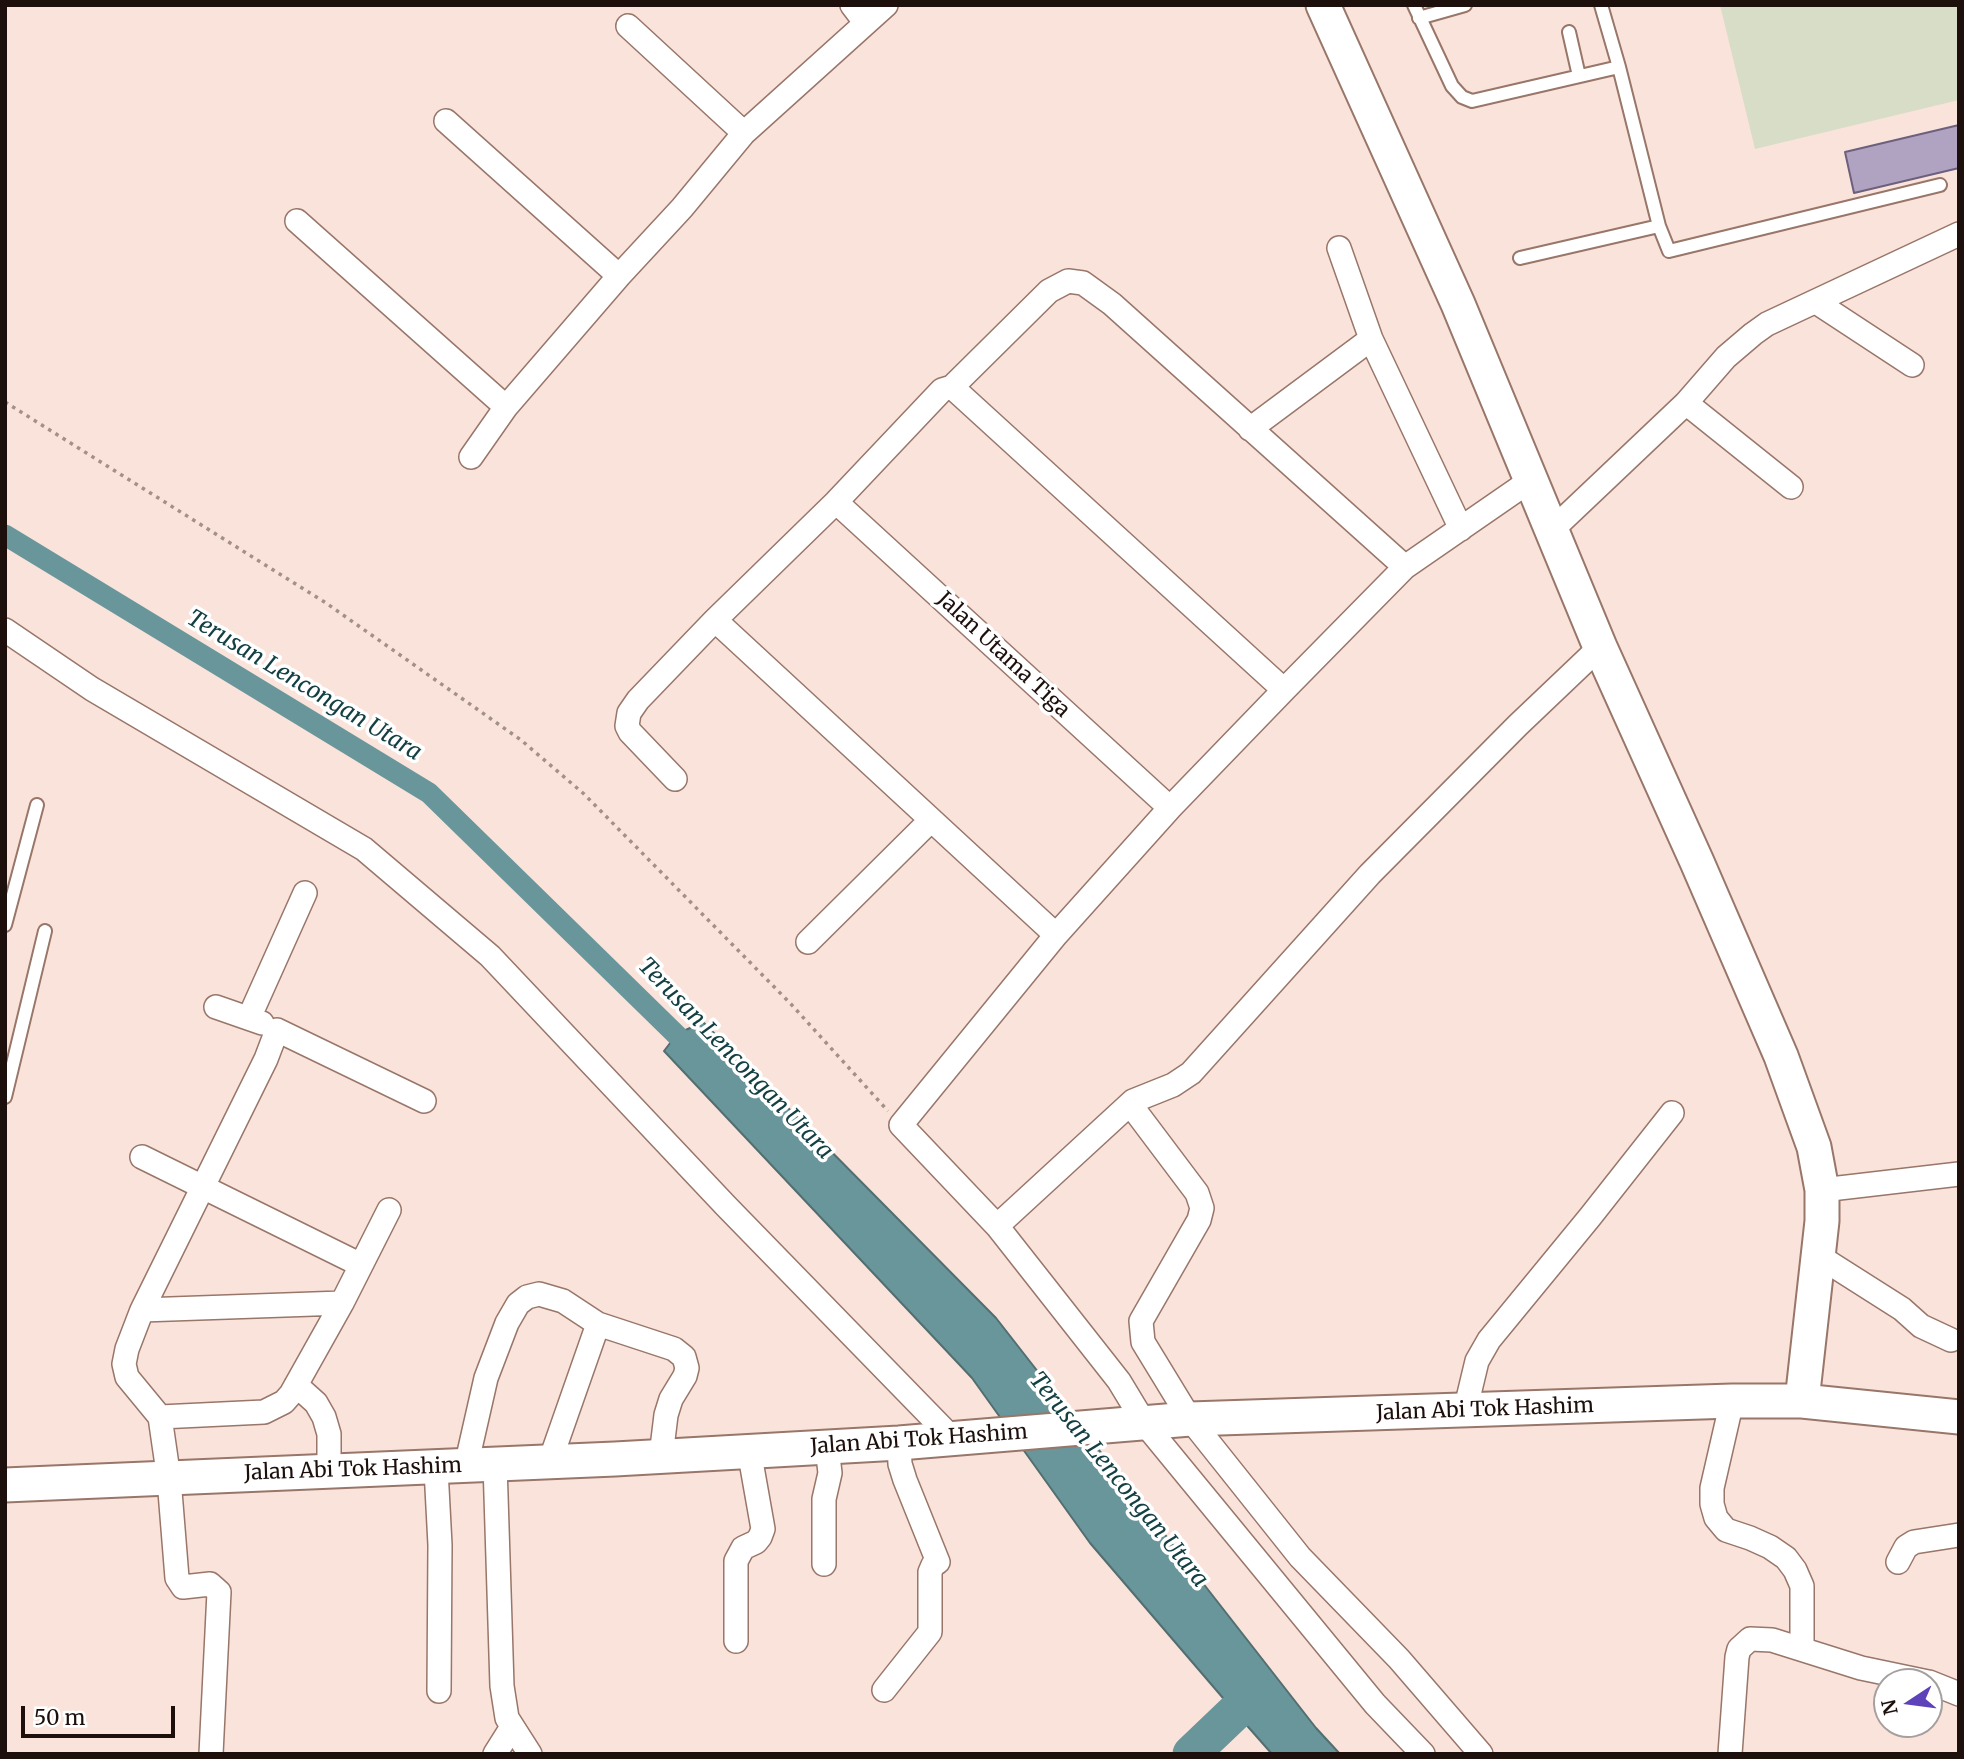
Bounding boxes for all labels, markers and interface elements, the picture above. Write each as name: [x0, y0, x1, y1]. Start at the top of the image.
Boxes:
street label: Jalan Utama Tiga: [931, 587, 1075, 723]
water label: Terusan Lencongan Utara: [182, 605, 426, 767]
water label: Terusan Lencongan Utara: [632, 953, 838, 1165]
water label: Terusan Lencongan Utara: [1023, 1367, 1213, 1593]
street label: Jalan Abi Tok Hashim: [1376, 1394, 1594, 1426]
street label: Jalan Abi Tok Hashim: [809, 1420, 1029, 1460]
street label: Jalan Abi Tok Hashim: [244, 1454, 462, 1486]
north arrow: [1873, 1668, 1943, 1738]
scale bar: [24, 1692, 178, 1736]
text: N: [1876, 1697, 1903, 1717]
text: 50 m: [34, 1704, 85, 1731]

